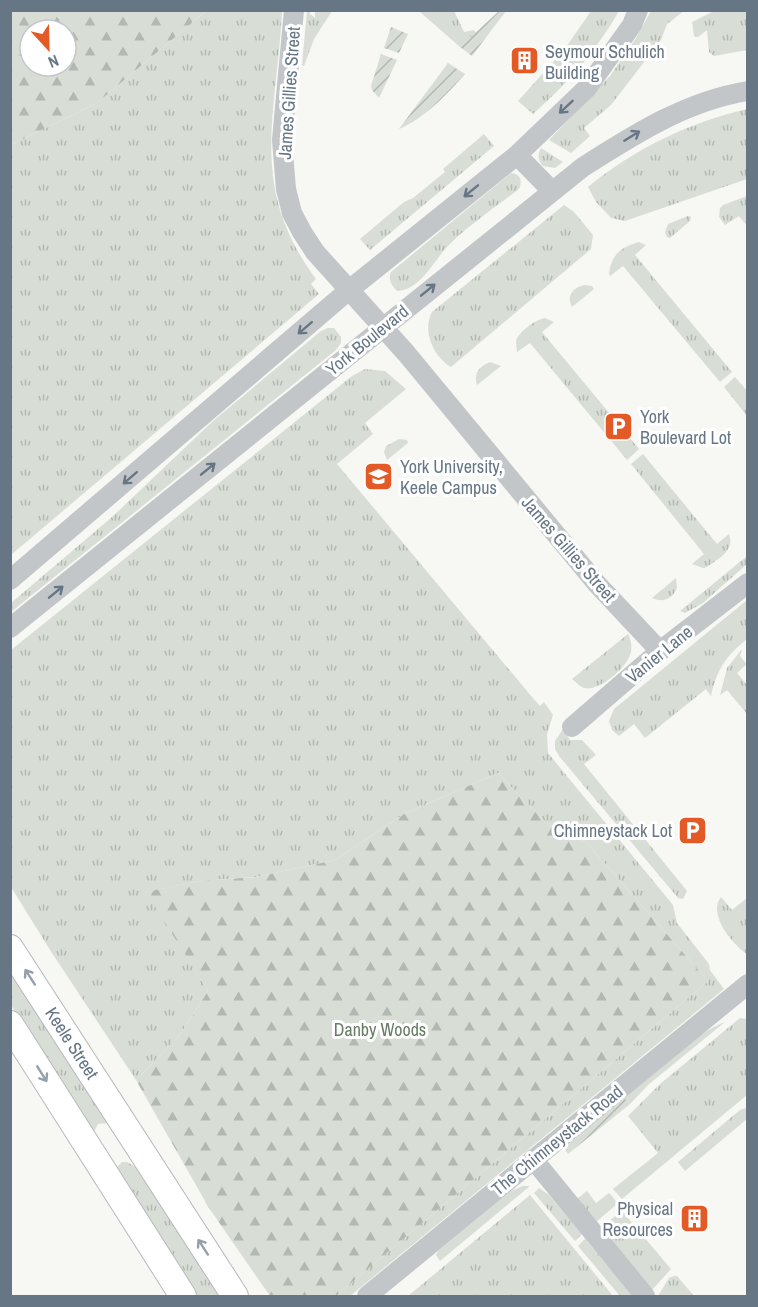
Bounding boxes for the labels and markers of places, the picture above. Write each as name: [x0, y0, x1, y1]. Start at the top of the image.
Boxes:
place label: Seymour Schulich Building: [545, 39, 665, 85]
building icon: Seymour Schulich Building: [508, 45, 540, 77]
place label: York Boulevard Lot: [640, 404, 731, 450]
parking icon: York Boulevard Lot: [603, 410, 635, 442]
place label: York University, Keele Campus: [400, 454, 503, 500]
school or university icon: York University, Keele Campus: [363, 460, 395, 492]
parking icon: Chimneystack Lot: [677, 814, 709, 846]
place label: Chimneystack Lot: [554, 818, 672, 843]
place label: Physical Resources: [602, 1196, 673, 1242]
building icon: Physical Resources: [678, 1202, 710, 1234]

